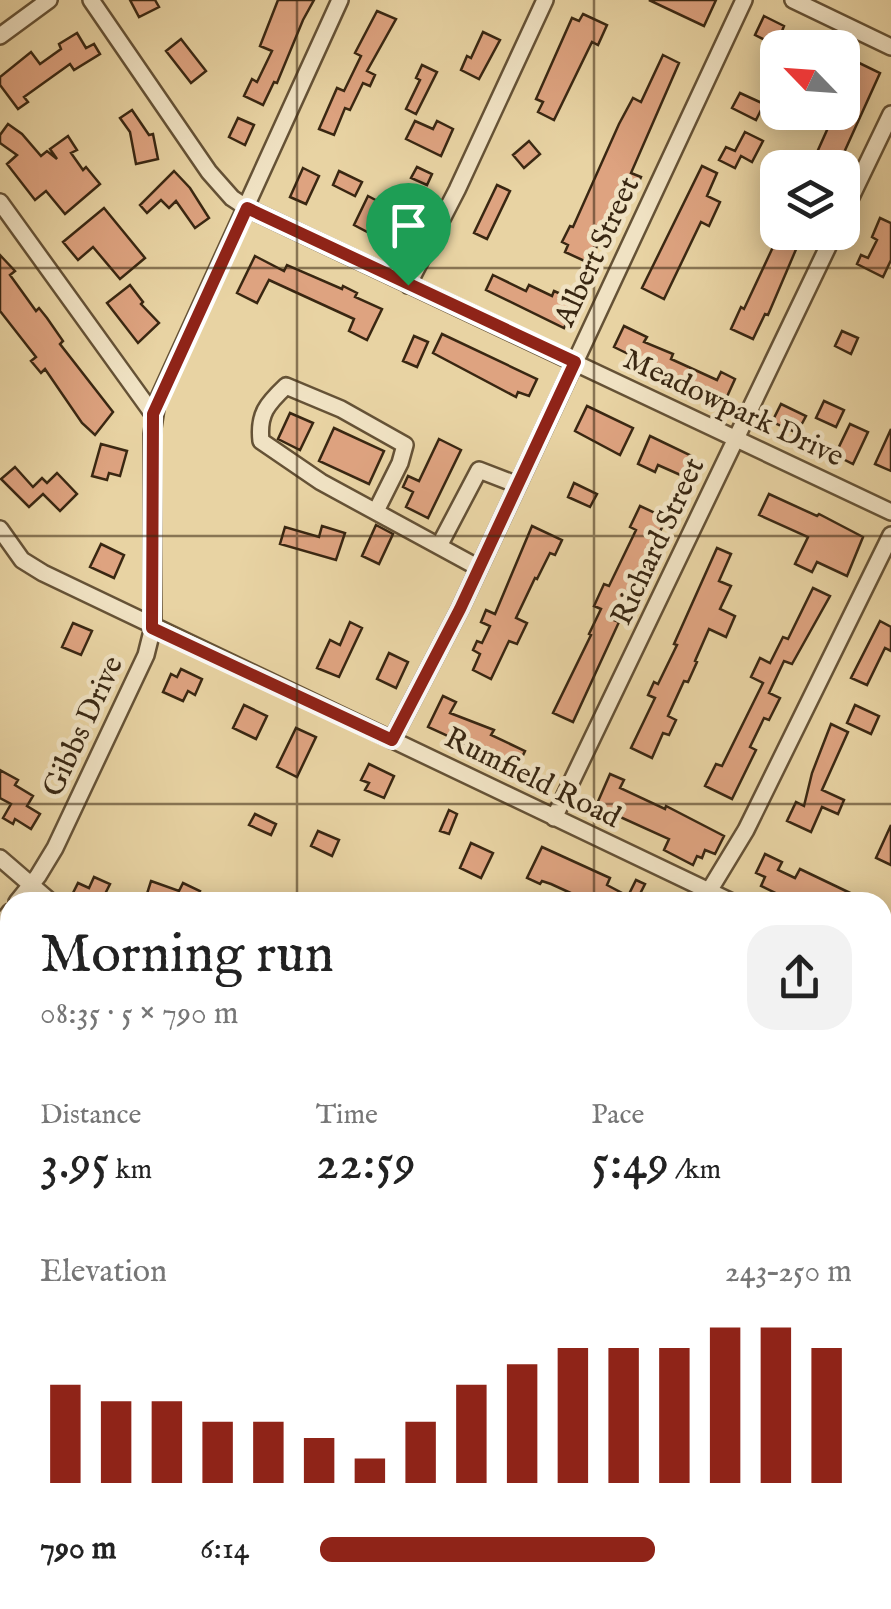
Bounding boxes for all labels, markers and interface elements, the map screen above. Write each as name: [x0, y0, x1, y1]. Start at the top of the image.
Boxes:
north arrow: [760, 30, 860, 130]
map controls: [760, 30, 860, 250]
button: layers: [760, 150, 860, 250]
street label: Albert Street: [546, 171, 649, 334]
pin: [366, 183, 451, 286]
icon: arrive: [381, 198, 436, 253]
street label: Meadowpark Drive: [617, 341, 849, 476]
street label: Richard Street: [603, 452, 714, 632]
street label: Gibbs Drive: [35, 650, 133, 803]
street label: Rumfield Road: [438, 720, 627, 838]
text: Morning run: [40, 921, 334, 991]
button: share: [747, 925, 852, 1030]
text: 08:35 · 5 × 790 m: [40, 994, 238, 1035]
text: Distance: [40, 1098, 141, 1133]
text: Time: [316, 1098, 378, 1133]
text: Pace: [591, 1098, 644, 1133]
text: 3.95: [40, 1133, 109, 1196]
text: 22:59: [316, 1133, 416, 1196]
text: 5:49: [591, 1133, 669, 1196]
text: km: [109, 1153, 152, 1188]
text: /km: [669, 1153, 721, 1188]
text: Elevation: [40, 1252, 167, 1293]
text: 243–250 m: [725, 1252, 852, 1293]
text: 790 m: [40, 1529, 116, 1570]
text: 6:14: [200, 1529, 250, 1570]

